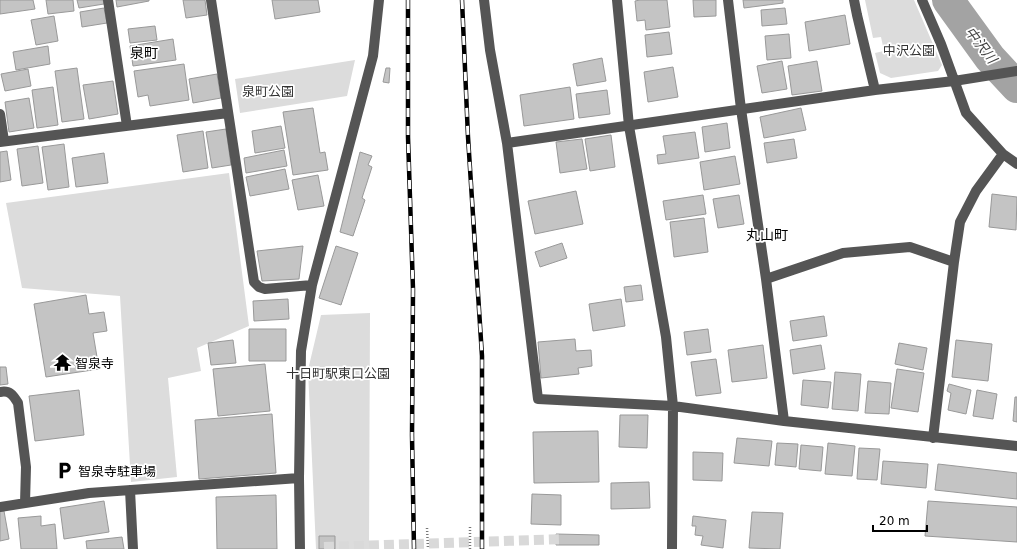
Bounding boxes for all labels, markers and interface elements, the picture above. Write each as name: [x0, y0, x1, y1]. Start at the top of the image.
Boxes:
water label: 中沢川: [962, 24, 1001, 68]
park label: 中沢公園: [883, 43, 935, 58]
district label: 泉町: [130, 45, 158, 61]
park label: 泉町公園: [242, 84, 294, 99]
district label: 丸山町: [746, 227, 788, 243]
temple icon: 智泉寺: [52, 353, 72, 373]
place label: 智泉寺: [75, 356, 114, 371]
park label: 十日町駅東口公園: [286, 366, 390, 381]
parking icon: 智泉寺駐車場: [55, 461, 75, 481]
place label: 智泉寺駐車場: [78, 464, 156, 479]
scale bar: [873, 507, 927, 533]
text: 20 m: [879, 514, 910, 528]

